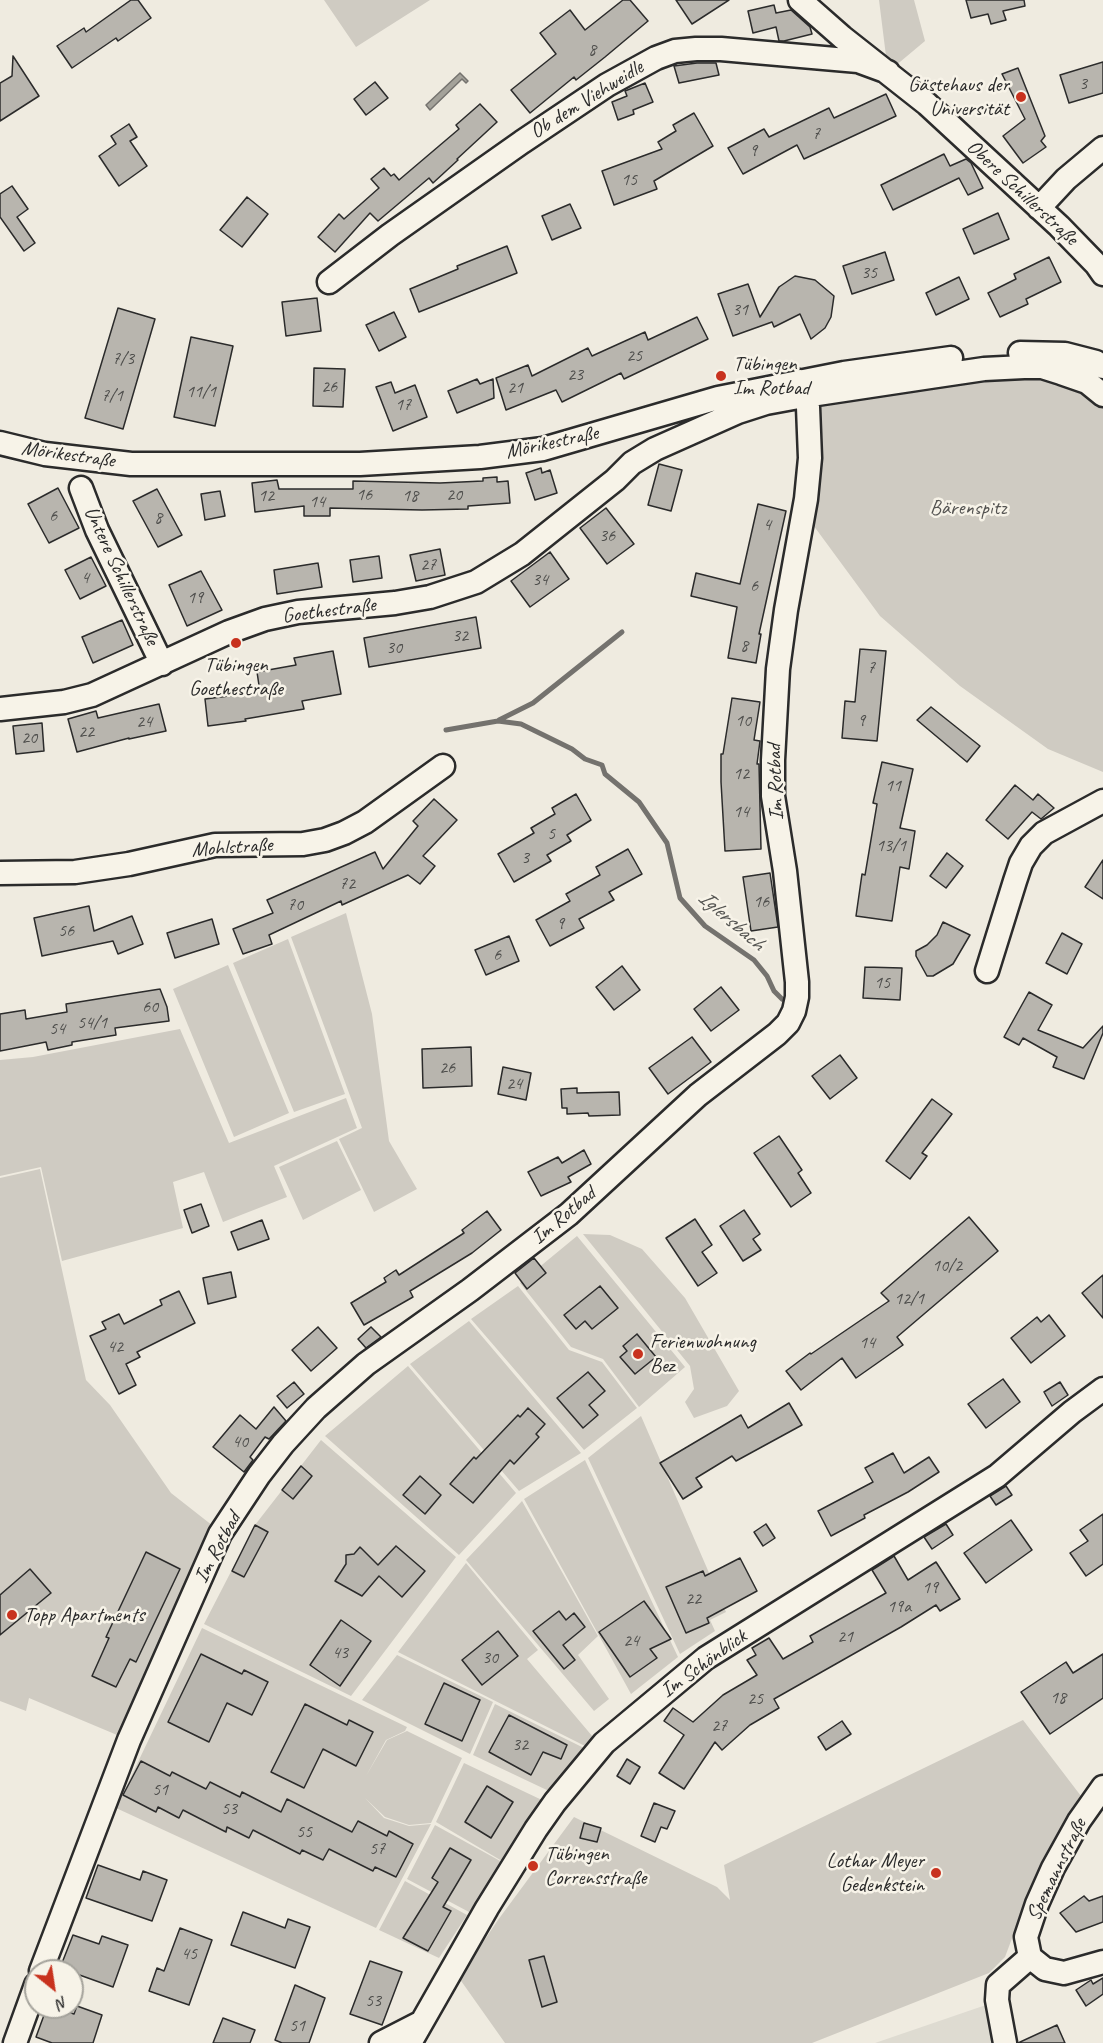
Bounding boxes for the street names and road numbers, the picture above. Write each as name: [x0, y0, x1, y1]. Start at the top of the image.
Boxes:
street label: Ob dem Viehweidle: [526, 55, 648, 145]
street label: Obere Schillerstraße: [961, 135, 1083, 251]
street label: Mörikestraße: [503, 421, 601, 465]
street label: Mörikestraße: [20, 436, 116, 474]
street label: Untere Schillerstraße: [78, 502, 164, 650]
street label: Goethestraße: [281, 593, 377, 629]
street label: Im Rotbad: [762, 743, 790, 821]
street label: Mohlstraße: [191, 833, 273, 863]
street label: Im Rotbad: [527, 1182, 601, 1250]
street label: Im Rotbad: [189, 1508, 247, 1588]
street label: Im Schönblick: [656, 1624, 752, 1704]
street label: Spemannstraße: [1021, 1815, 1093, 1925]

